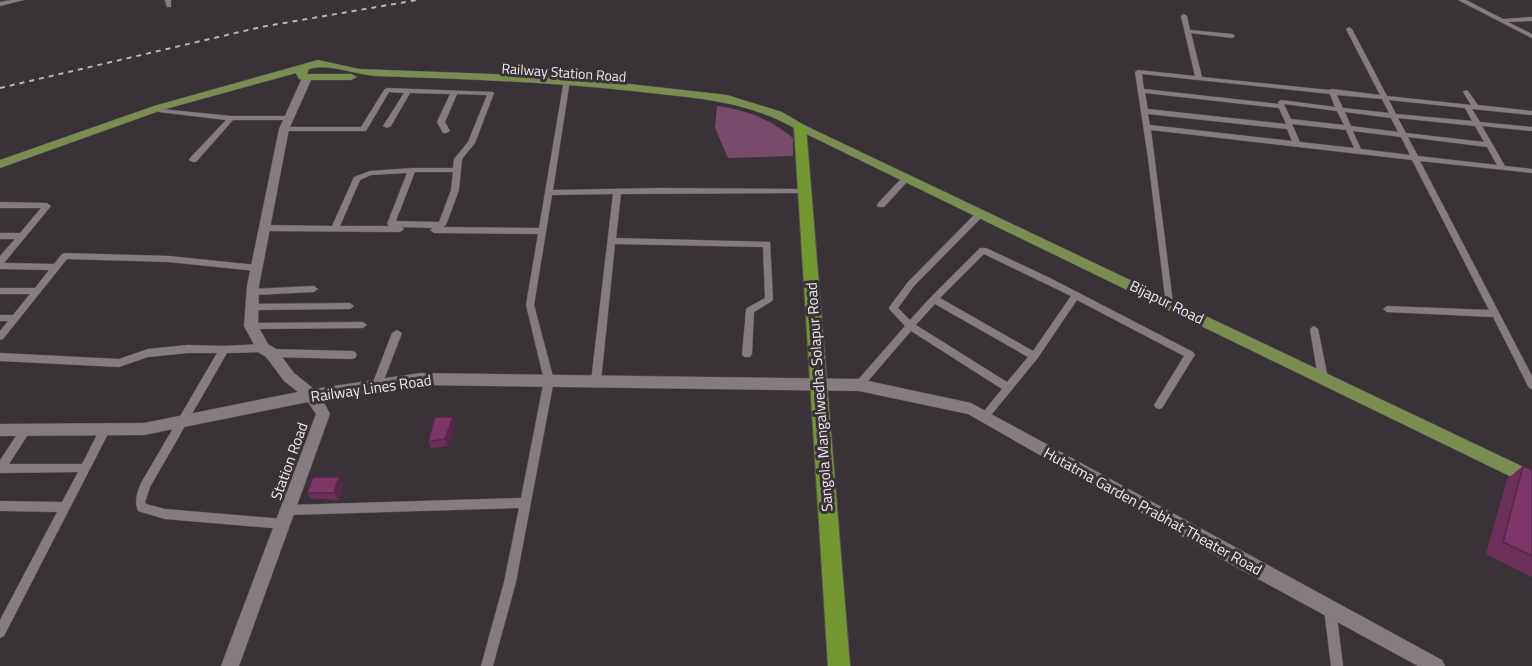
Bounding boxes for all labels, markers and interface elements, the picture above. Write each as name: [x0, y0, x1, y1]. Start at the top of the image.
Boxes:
street label: Railway Station Road: [501, 57, 627, 87]
street label: Bijapur Road: [1126, 274, 1208, 330]
street label: Sangola Mangalwedha Solapur Road: [800, 281, 838, 513]
street label: Railway Lines Road: [309, 368, 433, 408]
street label: Station Road: [264, 419, 314, 503]
street label: Hutatma Garden Prabhat Theater Road: [1040, 441, 1266, 581]

